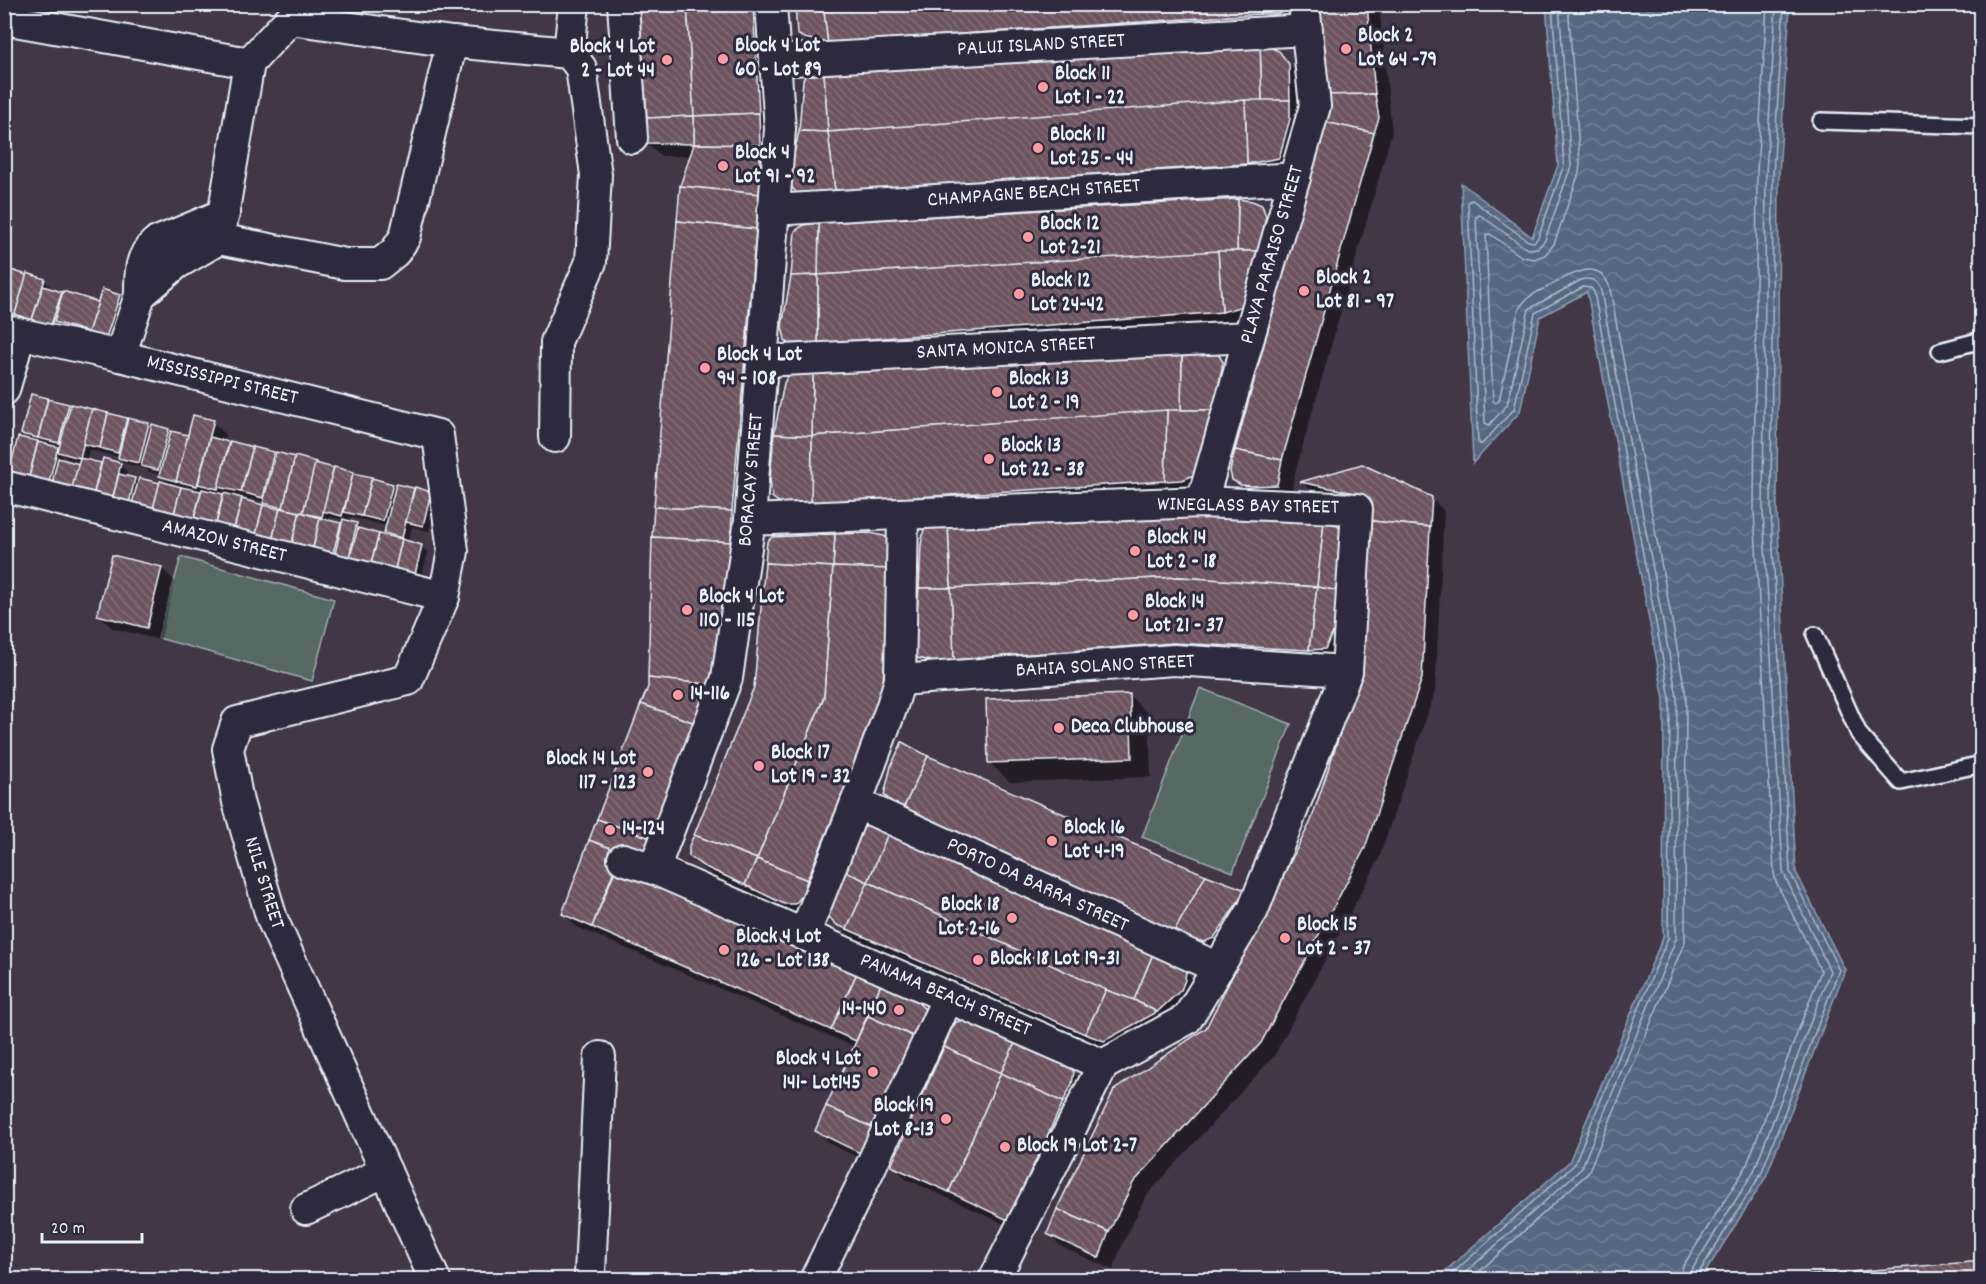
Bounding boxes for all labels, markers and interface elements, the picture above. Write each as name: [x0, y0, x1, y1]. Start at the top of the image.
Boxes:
place label: Block 2 Lot 64 -79: [1358, 22, 1437, 76]
street label: PALUI ISLAND STREET: [956, 27, 1126, 65]
place label: Block 4 Lot 60 - Lot 89: [735, 32, 822, 86]
place label: Block 4 Lot 2 - Lot 44: [570, 33, 655, 87]
marker: Block 2 Lot 64 -79: [1339, 42, 1353, 56]
marker: Block 4 Lot 60 - Lot 89: [716, 52, 730, 66]
marker: Block 4 Lot 2 - Lot 44: [660, 53, 674, 67]
place label: Block 11 Lot 1 - 22: [1055, 60, 1125, 114]
marker: Block 11 Lot 1 - 22: [1036, 80, 1050, 94]
place label: Block 11 Lot 25 - 44: [1050, 121, 1134, 175]
place label: Block 4 Lot 91 - 92: [735, 139, 815, 193]
marker: Block 11 Lot 25 - 44: [1031, 141, 1045, 155]
marker: Block 4 Lot 91 - 92: [716, 159, 730, 173]
street label: PLAYA PARAISO STREET: [1233, 162, 1313, 348]
street label: CHAMPAGNE BEACH STREET: [926, 172, 1142, 216]
place label: Block 12 Lot 2-21: [1040, 210, 1101, 264]
marker: Block 12 Lot 2-21: [1021, 230, 1035, 244]
place label: Block 2 Lot 81 - 97: [1316, 264, 1394, 318]
place label: Block 12 Lot 24-42: [1031, 267, 1104, 321]
marker: Block 2 Lot 81 - 97: [1297, 284, 1311, 298]
marker: Block 12 Lot 24-42: [1012, 287, 1026, 301]
street label: SANTA MONICA STREET: [916, 329, 1097, 369]
place label: Block 4 Lot 94 - 108: [717, 341, 803, 395]
street label: MISSISSIPPI STREET: [143, 348, 301, 414]
marker: Block 4 Lot 94 - 108: [698, 361, 712, 375]
place label: Block 13 Lot 2 - 19: [1009, 365, 1080, 419]
marker: Block 13 Lot 2 - 19: [990, 385, 1004, 399]
street label: BORACAY STREET: [731, 412, 773, 548]
place label: Block 13 Lot 22 - 38: [1001, 432, 1084, 486]
marker: Block 13 Lot 22 - 38: [982, 452, 996, 466]
street label: WINEGLASS BAY STREET: [1157, 490, 1340, 524]
street label: AMAZON STREET: [159, 512, 290, 572]
place label: Block 14 Lot 2 - 18: [1147, 524, 1217, 578]
marker: Block 14 Lot 2 - 18: [1128, 544, 1142, 558]
place label: Block 4 Lot 110 - 115: [699, 583, 785, 637]
place label: Block 14 Lot 21 - 37: [1145, 588, 1223, 642]
marker: Block 4 Lot 110 - 115: [680, 603, 694, 617]
marker: Block 14 Lot 21 - 37: [1126, 608, 1140, 622]
street label: BAHIA SOLANO STREET: [1015, 647, 1196, 687]
place label: 14-116: [690, 680, 730, 710]
marker: 14-116: [671, 688, 685, 702]
place label: Deca Clubhouse: [1071, 713, 1194, 743]
marker: Deca Clubhouse: [1052, 721, 1066, 735]
place label: Block 17 Lot 19 - 32: [771, 739, 851, 793]
place label: Block 14 Lot 117 - 123: [546, 745, 636, 799]
marker: Block 17 Lot 19 - 32: [752, 759, 766, 773]
marker: Block 14 Lot 117 - 123: [641, 765, 655, 779]
place label: Block 16 Lot 4-19: [1064, 814, 1125, 868]
place label: 14-124: [622, 815, 665, 845]
marker: 14-124: [603, 823, 617, 837]
street label: PORTO DA BARRA STREET: [941, 831, 1133, 942]
street label: NILE STREET: [235, 833, 291, 933]
marker: Block 16 Lot 4-19: [1045, 834, 1059, 848]
place label: Block 18 Lot 2-16: [938, 891, 1000, 945]
marker: Block 18 Lot 2-16: [1005, 911, 1019, 925]
place label: Block 15 Lot 2 - 37: [1297, 911, 1371, 965]
place label: Block 4 Lot 126 - Lot 138: [736, 923, 830, 977]
marker: Block 15 Lot 2 - 37: [1278, 931, 1292, 945]
marker: Block 4 Lot 126 - Lot 138: [717, 943, 731, 957]
place label: Block 18 Lot 19-31: [990, 945, 1120, 975]
street label: PANAMA BEACH STREET: [855, 946, 1036, 1046]
marker: Block 18 Lot 19-31: [971, 953, 985, 967]
place label: 14-140: [842, 995, 887, 1025]
marker: 14-140: [892, 1003, 906, 1017]
place label: Block 4 Lot 141- Lot145: [776, 1045, 861, 1099]
marker: Block 4 Lot 141- Lot145: [866, 1065, 880, 1079]
place label: Block 19 Lot 8-13: [874, 1092, 934, 1146]
marker: Block 19 Lot 8-13: [939, 1112, 953, 1126]
place label: Block 19 Lot 2-7: [1017, 1132, 1137, 1162]
marker: Block 19 Lot 2-7: [998, 1140, 1012, 1154]
scale bar: [42, 1206, 142, 1244]
text: 20 m: [51, 1217, 85, 1242]

